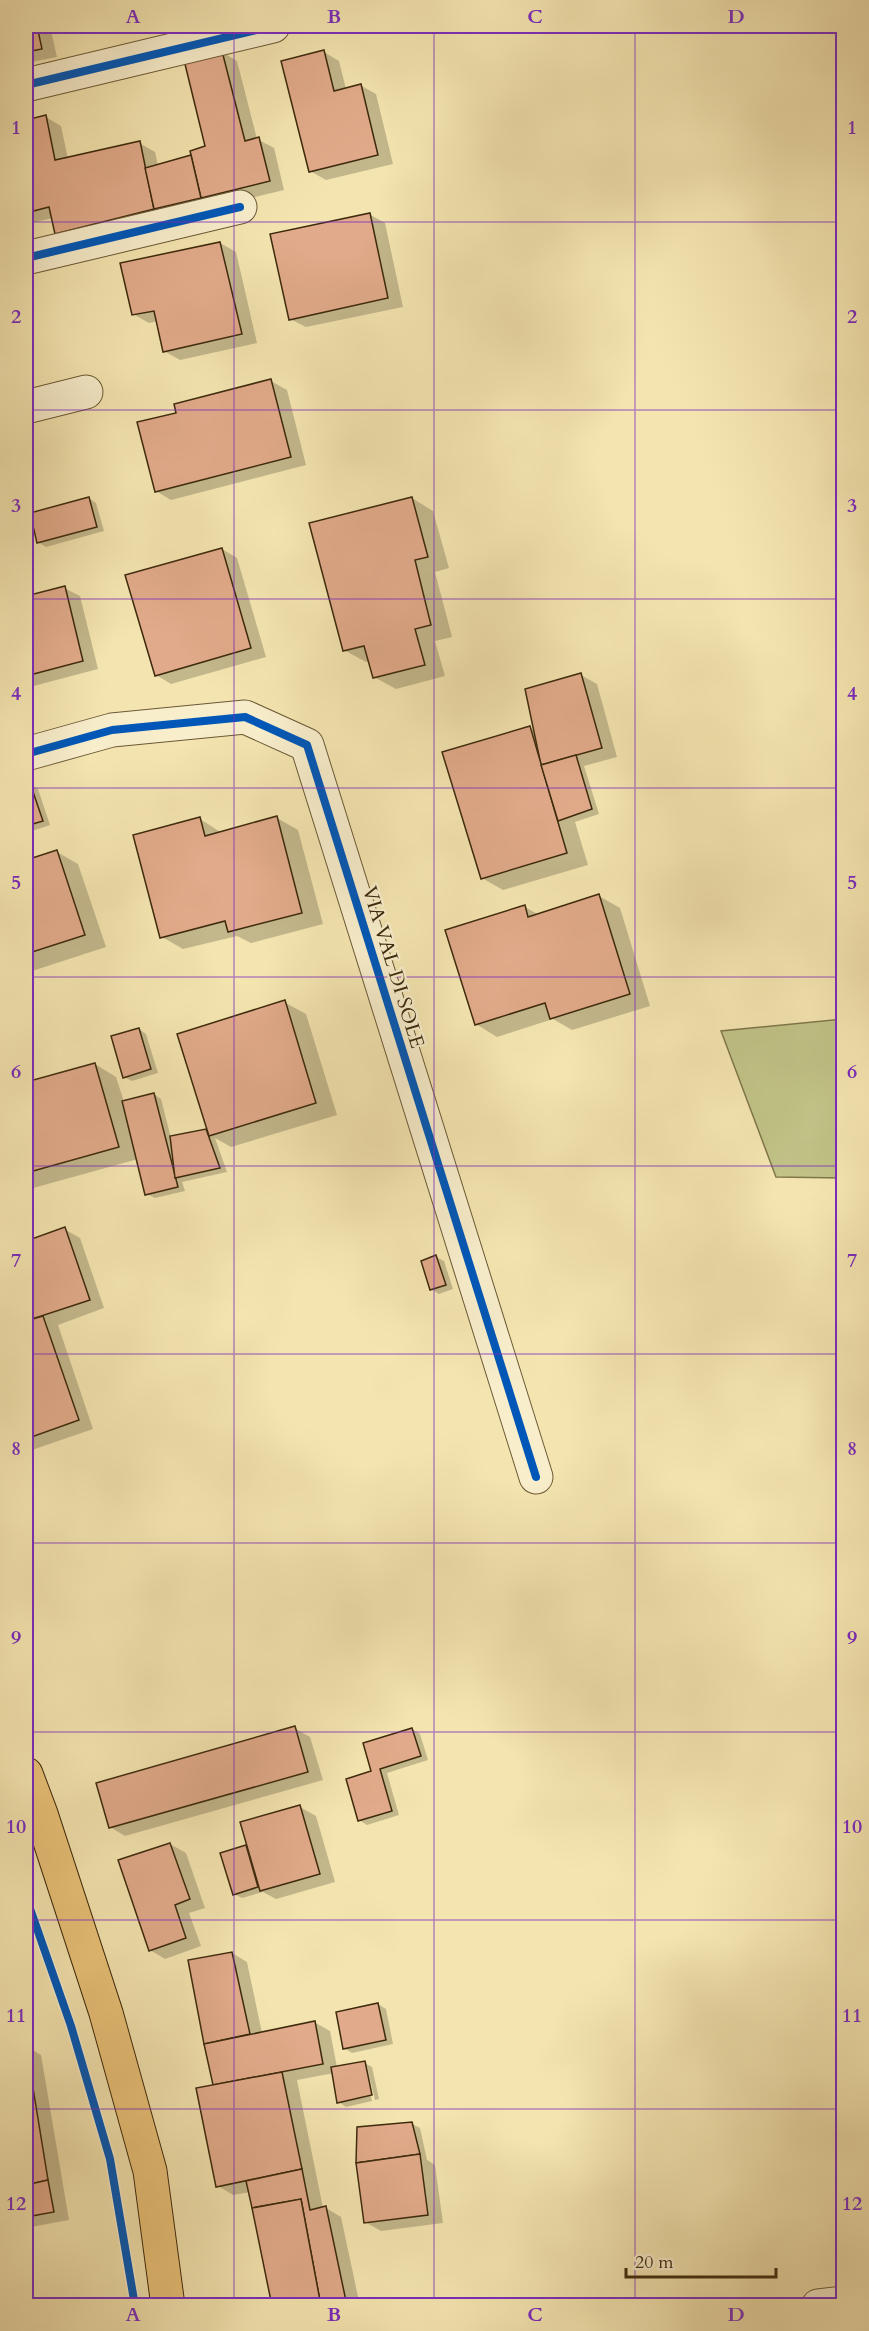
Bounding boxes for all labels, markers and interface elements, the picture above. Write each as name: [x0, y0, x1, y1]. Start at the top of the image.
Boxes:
text: A: [125, 3, 141, 30]
text: B: [327, 3, 341, 30]
text: C: [527, 3, 543, 30]
text: D: [727, 3, 745, 30]
text: 1: [11, 114, 21, 141]
text: 1: [847, 114, 857, 141]
text: 2: [11, 303, 21, 330]
text: 2: [847, 303, 857, 330]
text: 3: [11, 492, 21, 519]
text: 3: [847, 492, 857, 519]
text: 4: [11, 680, 21, 707]
text: 4: [847, 680, 857, 707]
text: 5: [11, 869, 21, 896]
text: 5: [847, 869, 857, 896]
street label: VIA VAL DI SOLE: [356, 883, 431, 1051]
text: 6: [11, 1058, 21, 1085]
text: 6: [847, 1058, 857, 1085]
text: 7: [11, 1247, 21, 1274]
text: 7: [847, 1247, 857, 1274]
text: 8: [11, 1435, 21, 1462]
text: 8: [847, 1435, 857, 1462]
text: 9: [11, 1624, 21, 1651]
text: 9: [847, 1624, 857, 1651]
text: 10: [6, 1813, 26, 1840]
text: 10: [842, 1813, 862, 1840]
text: 11: [6, 2002, 26, 2029]
text: 11: [842, 2002, 862, 2029]
text: 12: [6, 2190, 26, 2217]
text: 12: [842, 2190, 862, 2217]
scale bar: [626, 2241, 776, 2279]
text: 20 m: [635, 2250, 674, 2275]
text: A: [125, 2301, 141, 2328]
text: B: [327, 2301, 341, 2328]
text: C: [527, 2301, 543, 2328]
text: D: [727, 2301, 745, 2328]

